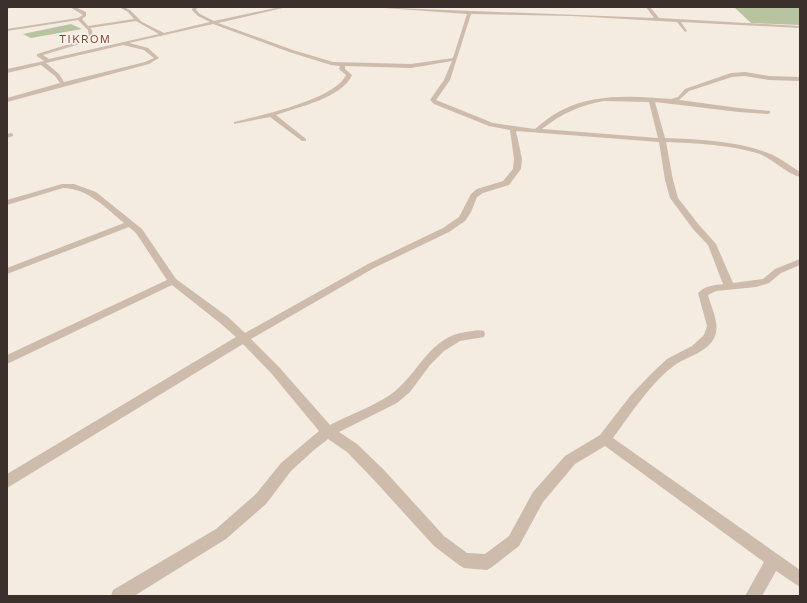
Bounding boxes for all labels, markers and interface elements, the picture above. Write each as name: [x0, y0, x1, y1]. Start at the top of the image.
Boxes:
district label: TIKROM: [59, 32, 111, 46]

